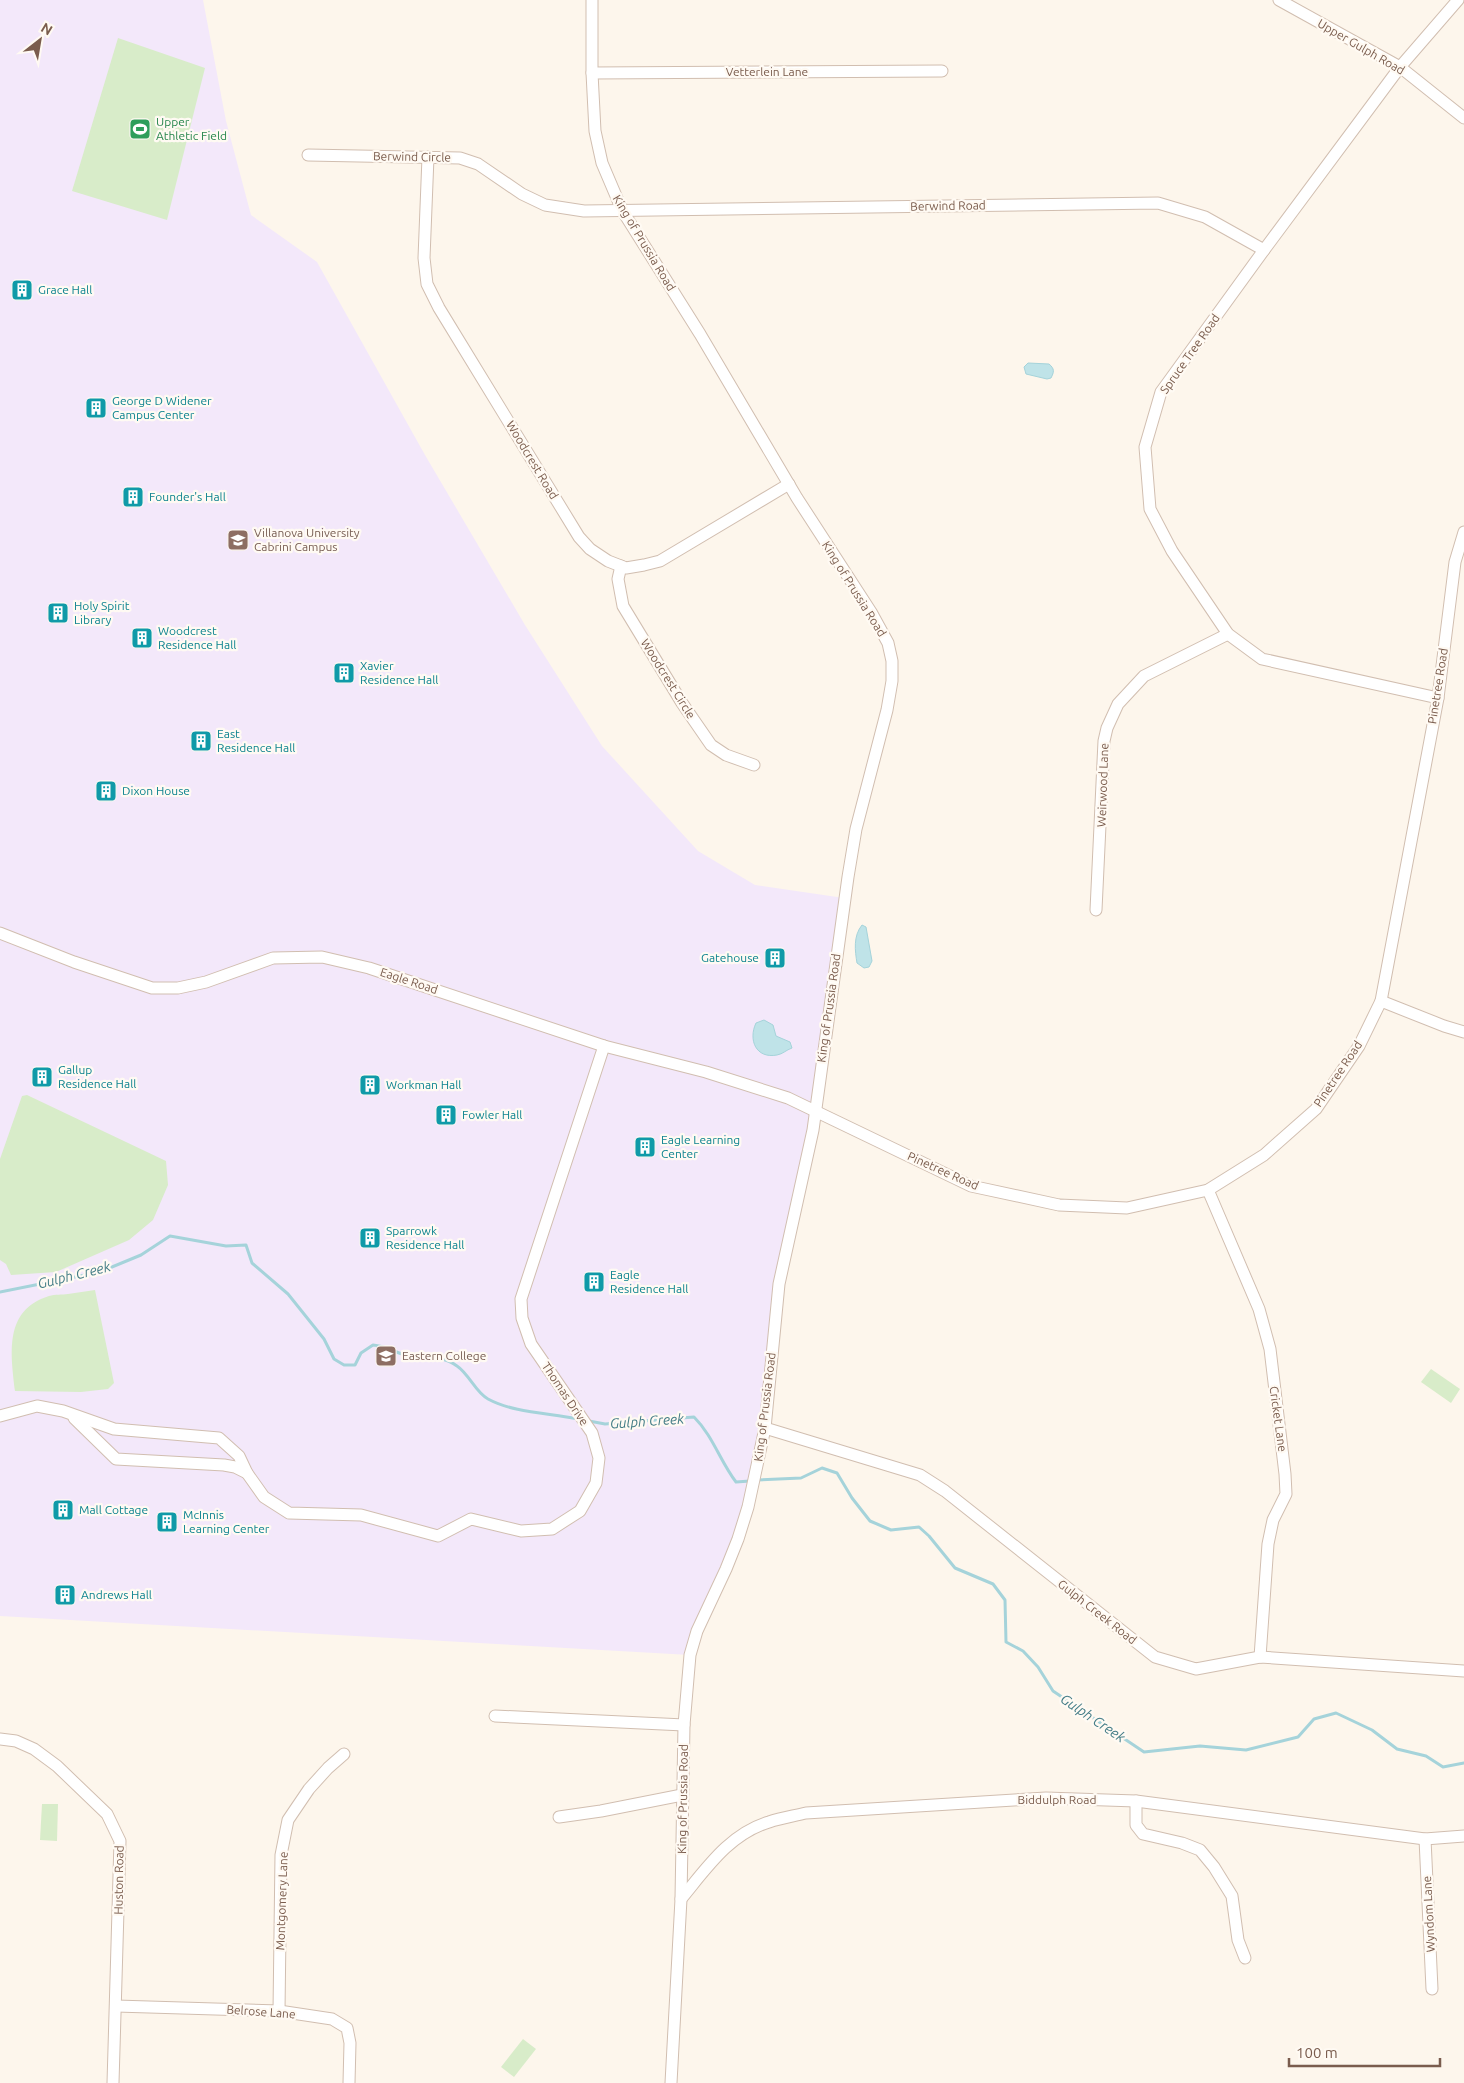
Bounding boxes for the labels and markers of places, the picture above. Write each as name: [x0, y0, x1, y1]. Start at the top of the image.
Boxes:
place label: Upper Athletic Field: [156, 115, 227, 142]
sports icon: Upper Athletic Field: [128, 117, 152, 141]
building icon: Grace Hall: [10, 278, 34, 302]
place label: Grace Hall: [38, 283, 92, 296]
place label: George D Widener Campus Center: [112, 394, 212, 421]
building icon: George D Widener Campus Center: [84, 396, 108, 420]
building icon: Founder's Hall: [121, 485, 145, 509]
place label: Founder's Hall: [149, 490, 226, 503]
place label: Villanova University Cabrini Campus: [254, 526, 360, 553]
school or university icon: Villanova University Cabrini Campus: [226, 528, 250, 552]
place label: Holy Spirit Library: [74, 599, 130, 626]
building icon: Holy Spirit Library: [46, 601, 70, 625]
place label: Woodcrest Residence Hall: [158, 624, 236, 651]
building icon: Woodcrest Residence Hall: [130, 626, 154, 650]
place label: Xavier Residence Hall: [360, 659, 438, 686]
building icon: Xavier Residence Hall: [332, 661, 356, 685]
place label: East Residence Hall: [217, 727, 295, 754]
building icon: East Residence Hall: [189, 729, 213, 753]
building icon: Dixon House: [94, 779, 118, 803]
place label: Dixon House: [122, 784, 190, 797]
building icon: Gatehouse: [763, 946, 787, 970]
place label: Gatehouse: [701, 951, 759, 964]
place label: Gallup Residence Hall: [58, 1063, 136, 1090]
building icon: Gallup Residence Hall: [30, 1065, 54, 1089]
building icon: Workman Hall: [358, 1073, 382, 1097]
place label: Workman Hall: [386, 1078, 462, 1091]
building icon: Fowler Hall: [434, 1103, 458, 1127]
place label: Fowler Hall: [462, 1108, 523, 1121]
place label: Eagle Learning Center: [661, 1133, 740, 1160]
building icon: Eagle Learning Center: [633, 1135, 657, 1159]
place label: Sparrowk Residence Hall: [386, 1224, 464, 1251]
building icon: Sparrowk Residence Hall: [358, 1226, 382, 1250]
place label: Eagle Residence Hall: [610, 1268, 688, 1295]
building icon: Eagle Residence Hall: [582, 1270, 606, 1294]
school or university icon: Eastern College: [374, 1344, 398, 1368]
place label: Eastern College: [402, 1349, 486, 1362]
building icon: Mall Cottage: [51, 1498, 75, 1522]
place label: Mall Cottage: [79, 1503, 148, 1516]
place label: McInnis Learning Center: [183, 1508, 270, 1535]
building icon: McInnis Learning Center: [155, 1510, 179, 1534]
building icon: Andrews Hall: [53, 1583, 77, 1607]
place label: Andrews Hall: [81, 1588, 152, 1601]

